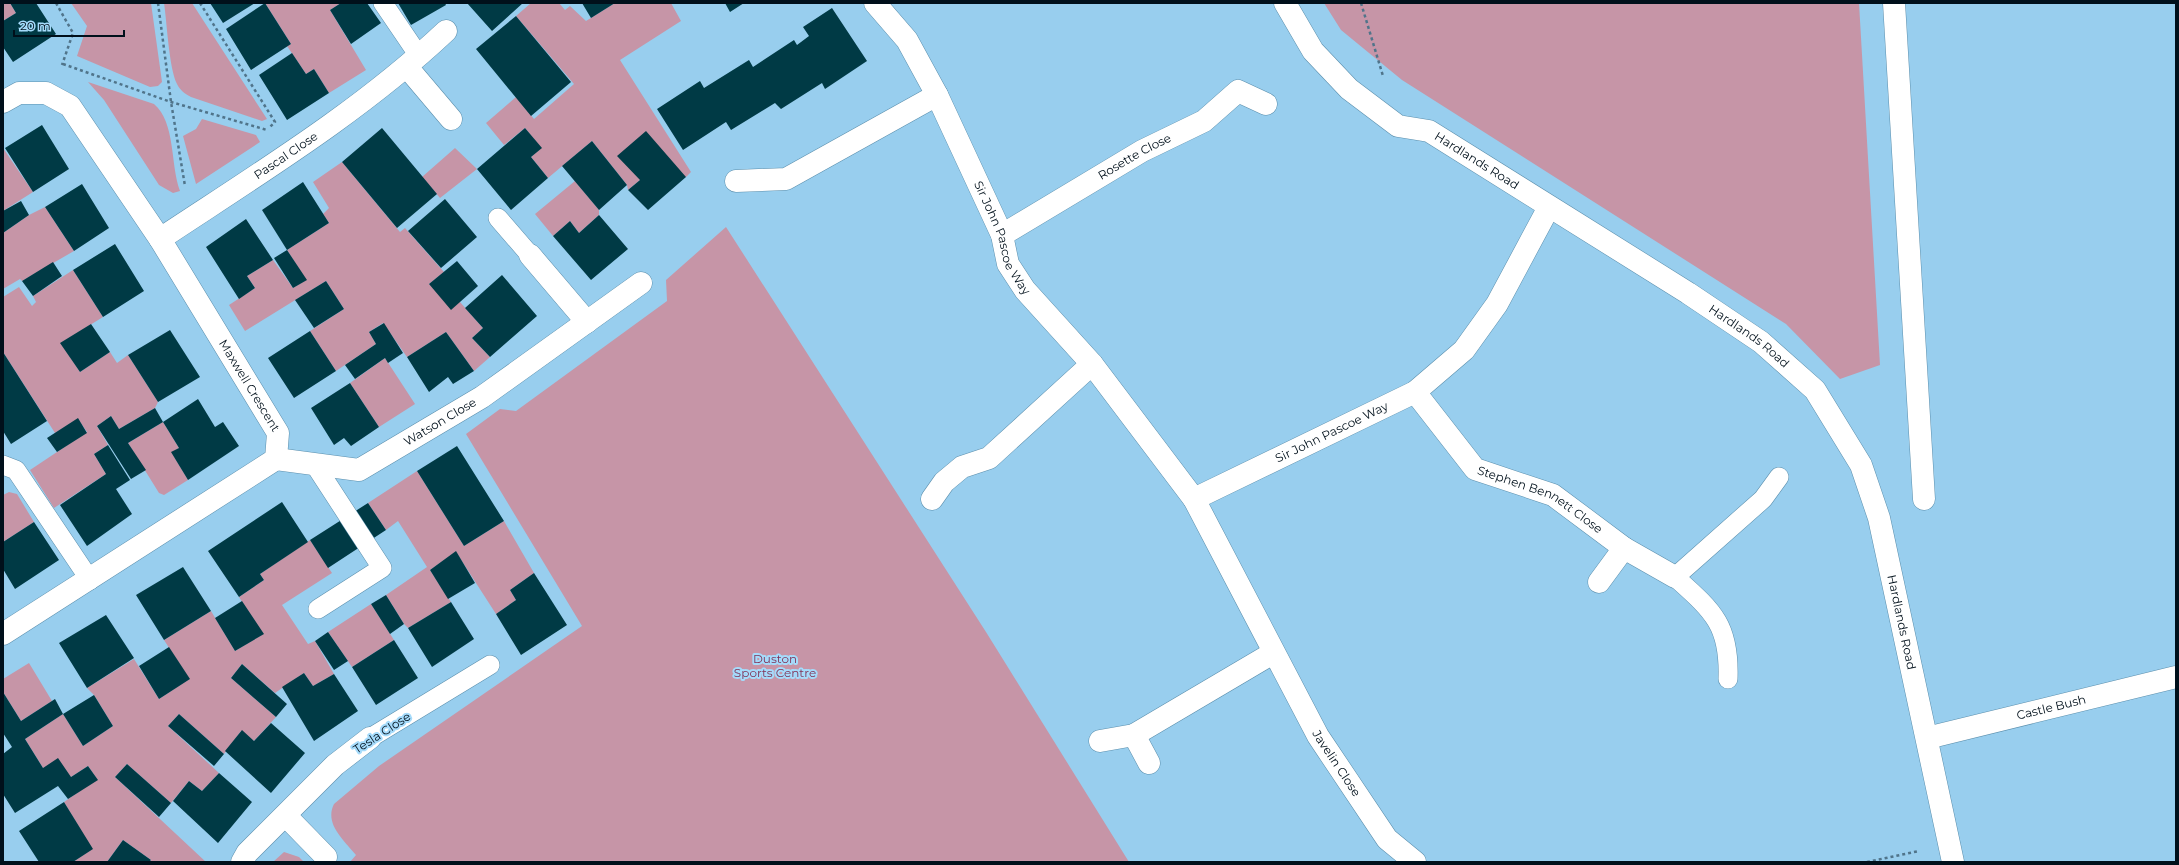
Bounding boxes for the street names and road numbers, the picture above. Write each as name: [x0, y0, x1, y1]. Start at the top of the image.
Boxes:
street label: Pascal Close: [251, 128, 320, 182]
street label: Hardlands Road: [1432, 128, 1522, 192]
street label: Rosette Close: [1095, 130, 1173, 183]
street label: Sir John Pascoe Way: [971, 178, 1034, 298]
street label: Hardlands Road: [1706, 301, 1793, 371]
street label: Maxwell Crescent: [216, 337, 283, 434]
street label: Watson Close: [401, 394, 479, 449]
street label: Sir John Pascoe Way: [1273, 398, 1391, 466]
street label: Stephen Bennett Close: [1475, 462, 1606, 536]
street label: Hardlands Road: [1884, 573, 1919, 671]
street label: Castle Bush: [2015, 691, 2087, 723]
street label: Tesla Close: [350, 709, 413, 757]
street label: Javelin Close: [1309, 727, 1364, 799]

